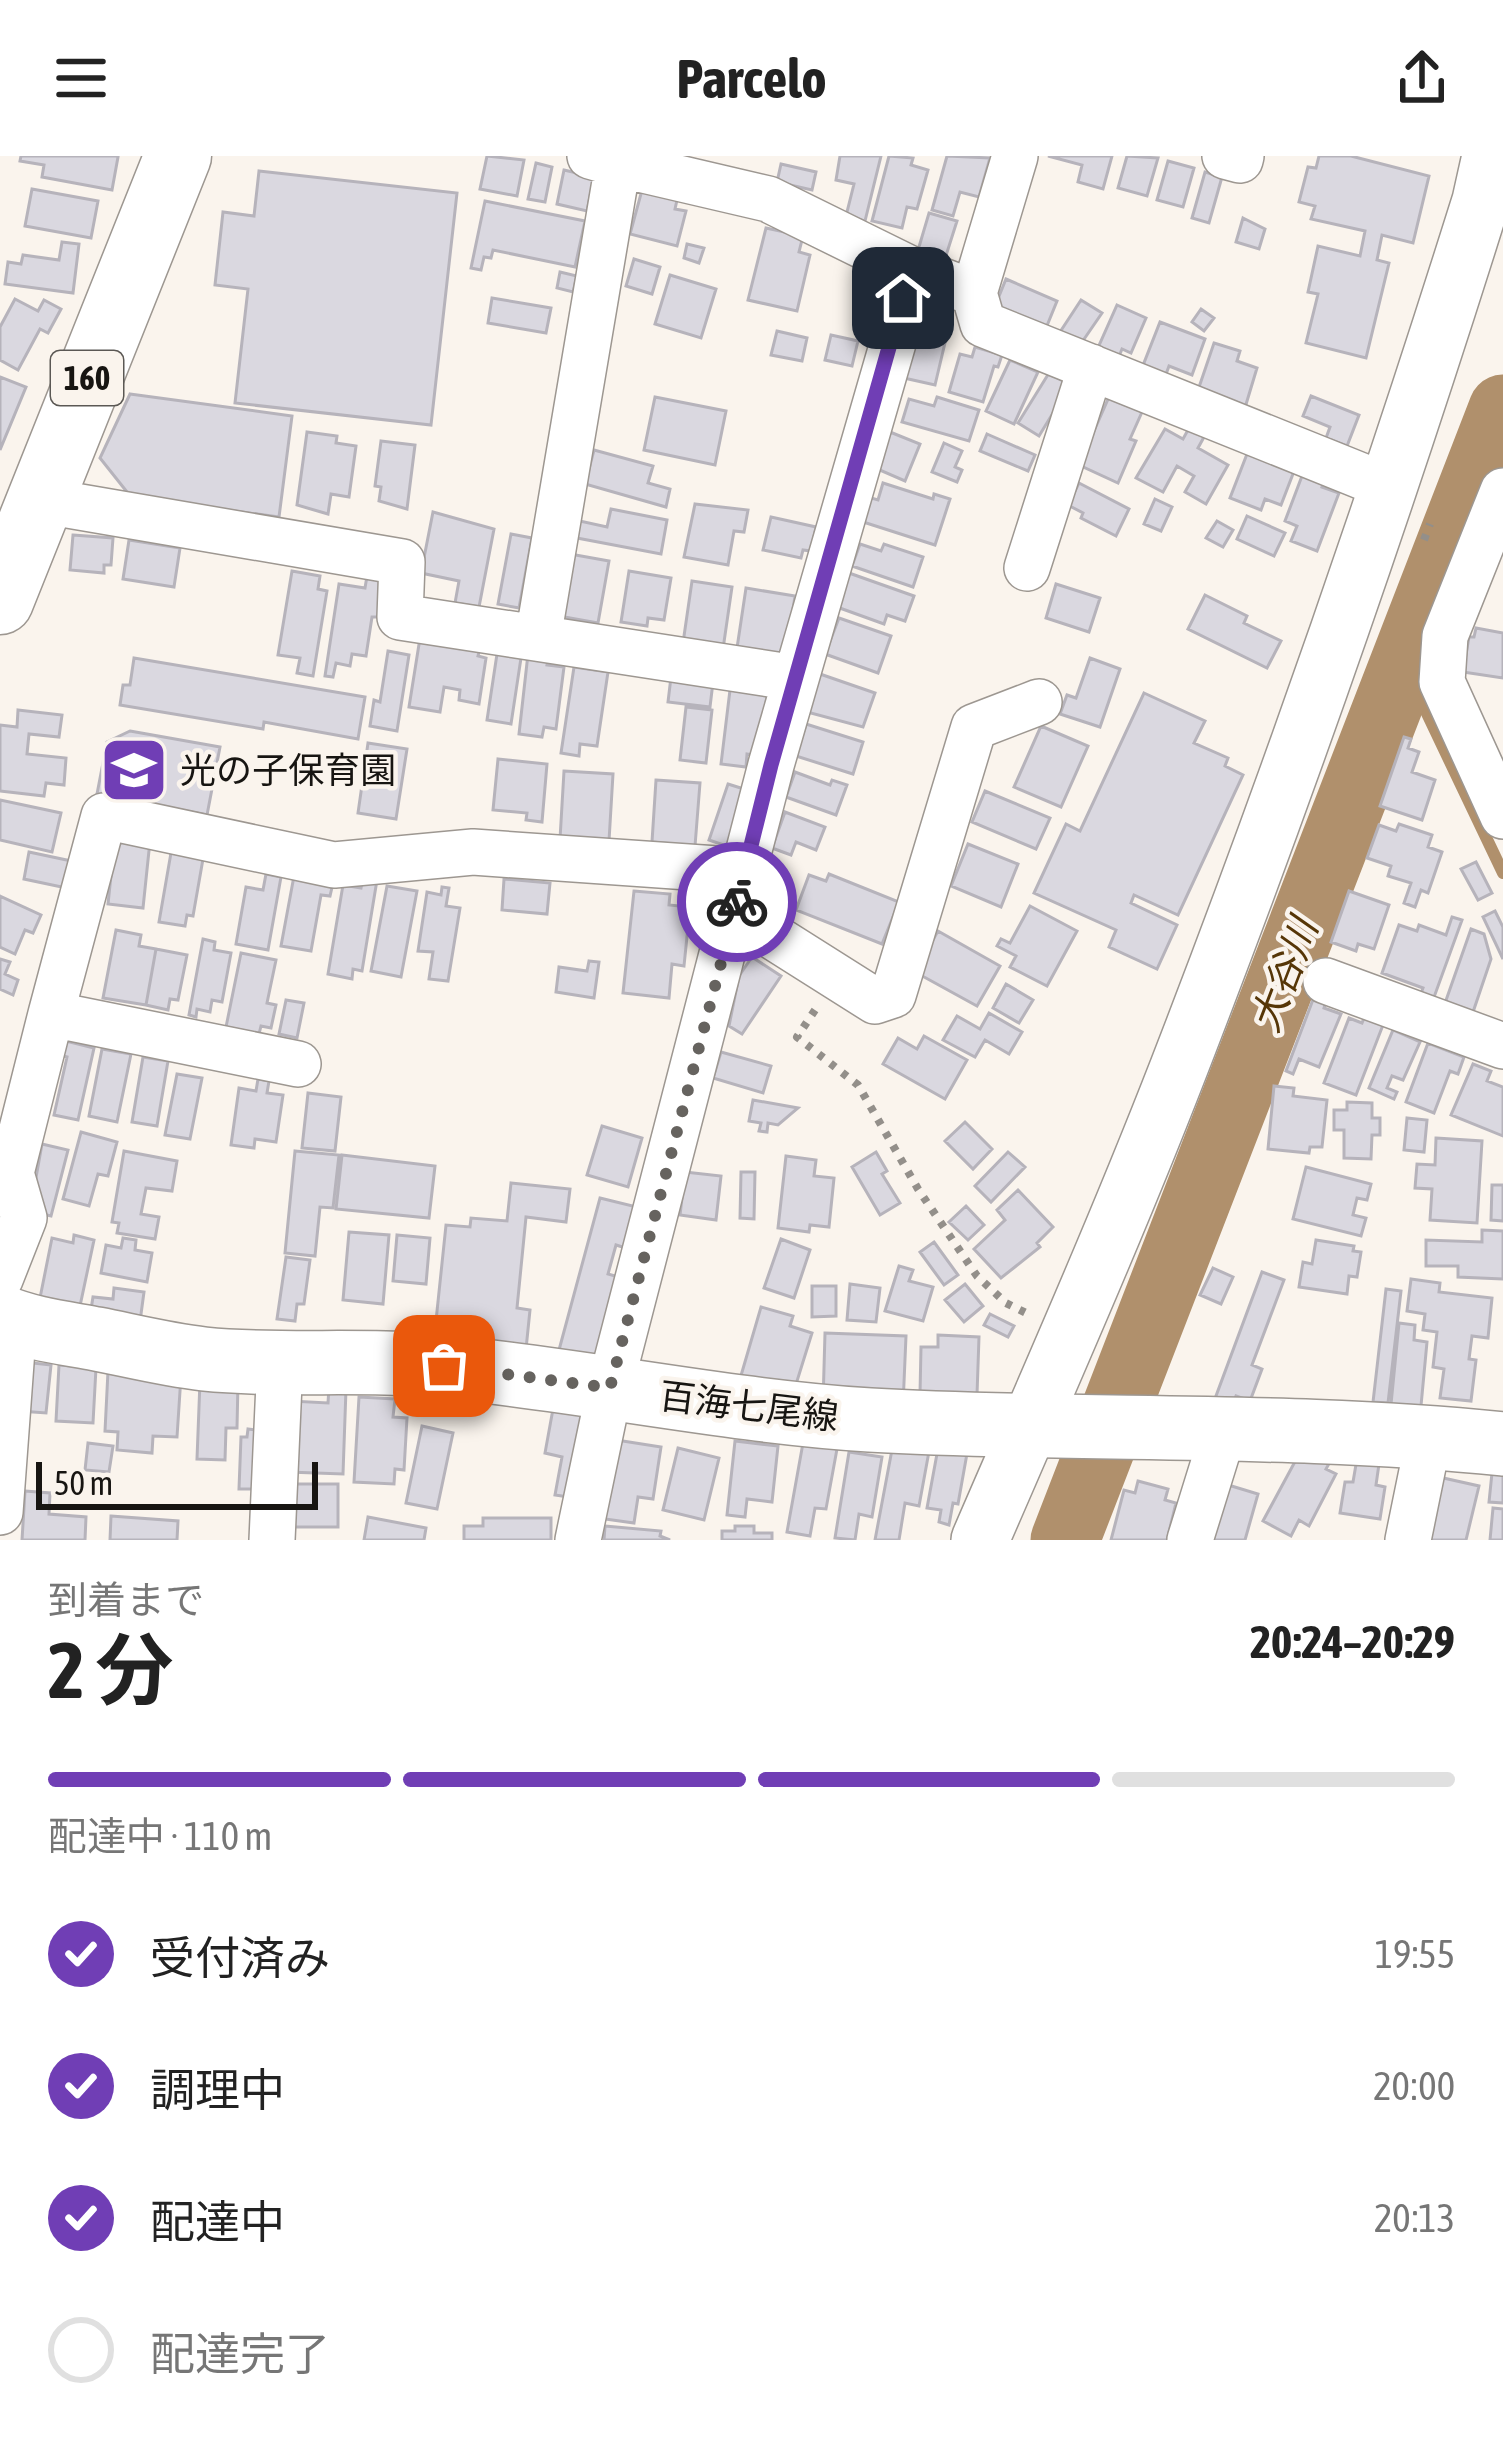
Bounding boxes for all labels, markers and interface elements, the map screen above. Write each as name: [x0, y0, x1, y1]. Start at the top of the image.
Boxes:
icon: menu: [48, 45, 114, 111]
icon: share: [1389, 45, 1455, 111]
text: Parcelo: [676, 48, 827, 109]
pin: [852, 247, 954, 349]
icon: home: [870, 265, 936, 331]
road number: 160: [51, 351, 123, 405]
school or university icon: 光の子保育園: [99, 735, 169, 805]
place label: 光の子保育園: [180, 749, 396, 791]
courier: [677, 842, 797, 962]
icon: bike: [704, 869, 770, 935]
water label: 大谷川: [1242, 909, 1327, 1038]
pin: [393, 1315, 495, 1417]
icon: bag: [411, 1333, 477, 1399]
street label: 百海七尾線: [657, 1374, 841, 1438]
scale bar: [36, 1456, 318, 1509]
text: 50 m: [54, 1464, 113, 1502]
text: 到着まで: [48, 1578, 204, 1622]
text: 20:24–20:29: [1250, 1616, 1455, 1668]
text: 2 分: [48, 1625, 173, 1715]
text: 配達中 · 110 m: [48, 1814, 272, 1858]
icon: check: [48, 1921, 114, 1987]
text: 受付済み: [150, 1932, 330, 1984]
text: 19:55: [1375, 1932, 1455, 1976]
icon: check: [48, 2053, 114, 2119]
text: 調理中: [150, 2064, 285, 2116]
text: 20:00: [1373, 2064, 1455, 2108]
icon: check: [48, 2185, 114, 2251]
text: 配達中: [150, 2196, 285, 2248]
text: 20:13: [1374, 2196, 1455, 2240]
text: 配達完了: [150, 2328, 330, 2380]

